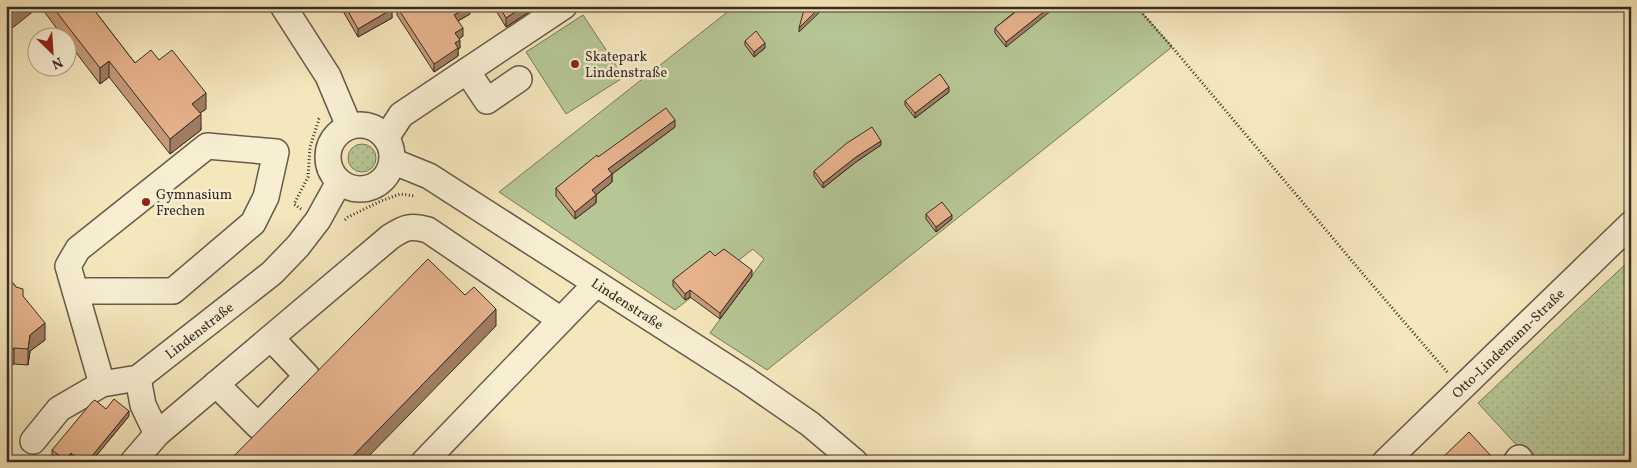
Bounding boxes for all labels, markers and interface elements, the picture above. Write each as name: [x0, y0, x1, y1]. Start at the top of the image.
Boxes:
north arrow: [28, 28, 78, 78]
place label: Skatepark Lindenstraße: [585, 48, 667, 83]
text: N: [48, 52, 65, 73]
marker: Skatepark Lindenstraße: [569, 58, 581, 70]
place label: Gymnasium Frechen: [156, 186, 232, 221]
marker: Gymnasium Frechen: [140, 196, 152, 208]
street label: Lindenstraße: [587, 275, 667, 335]
street label: Otto-Lindemann-Straße: [1448, 285, 1570, 403]
street label: Lindenstraße: [162, 298, 238, 364]

